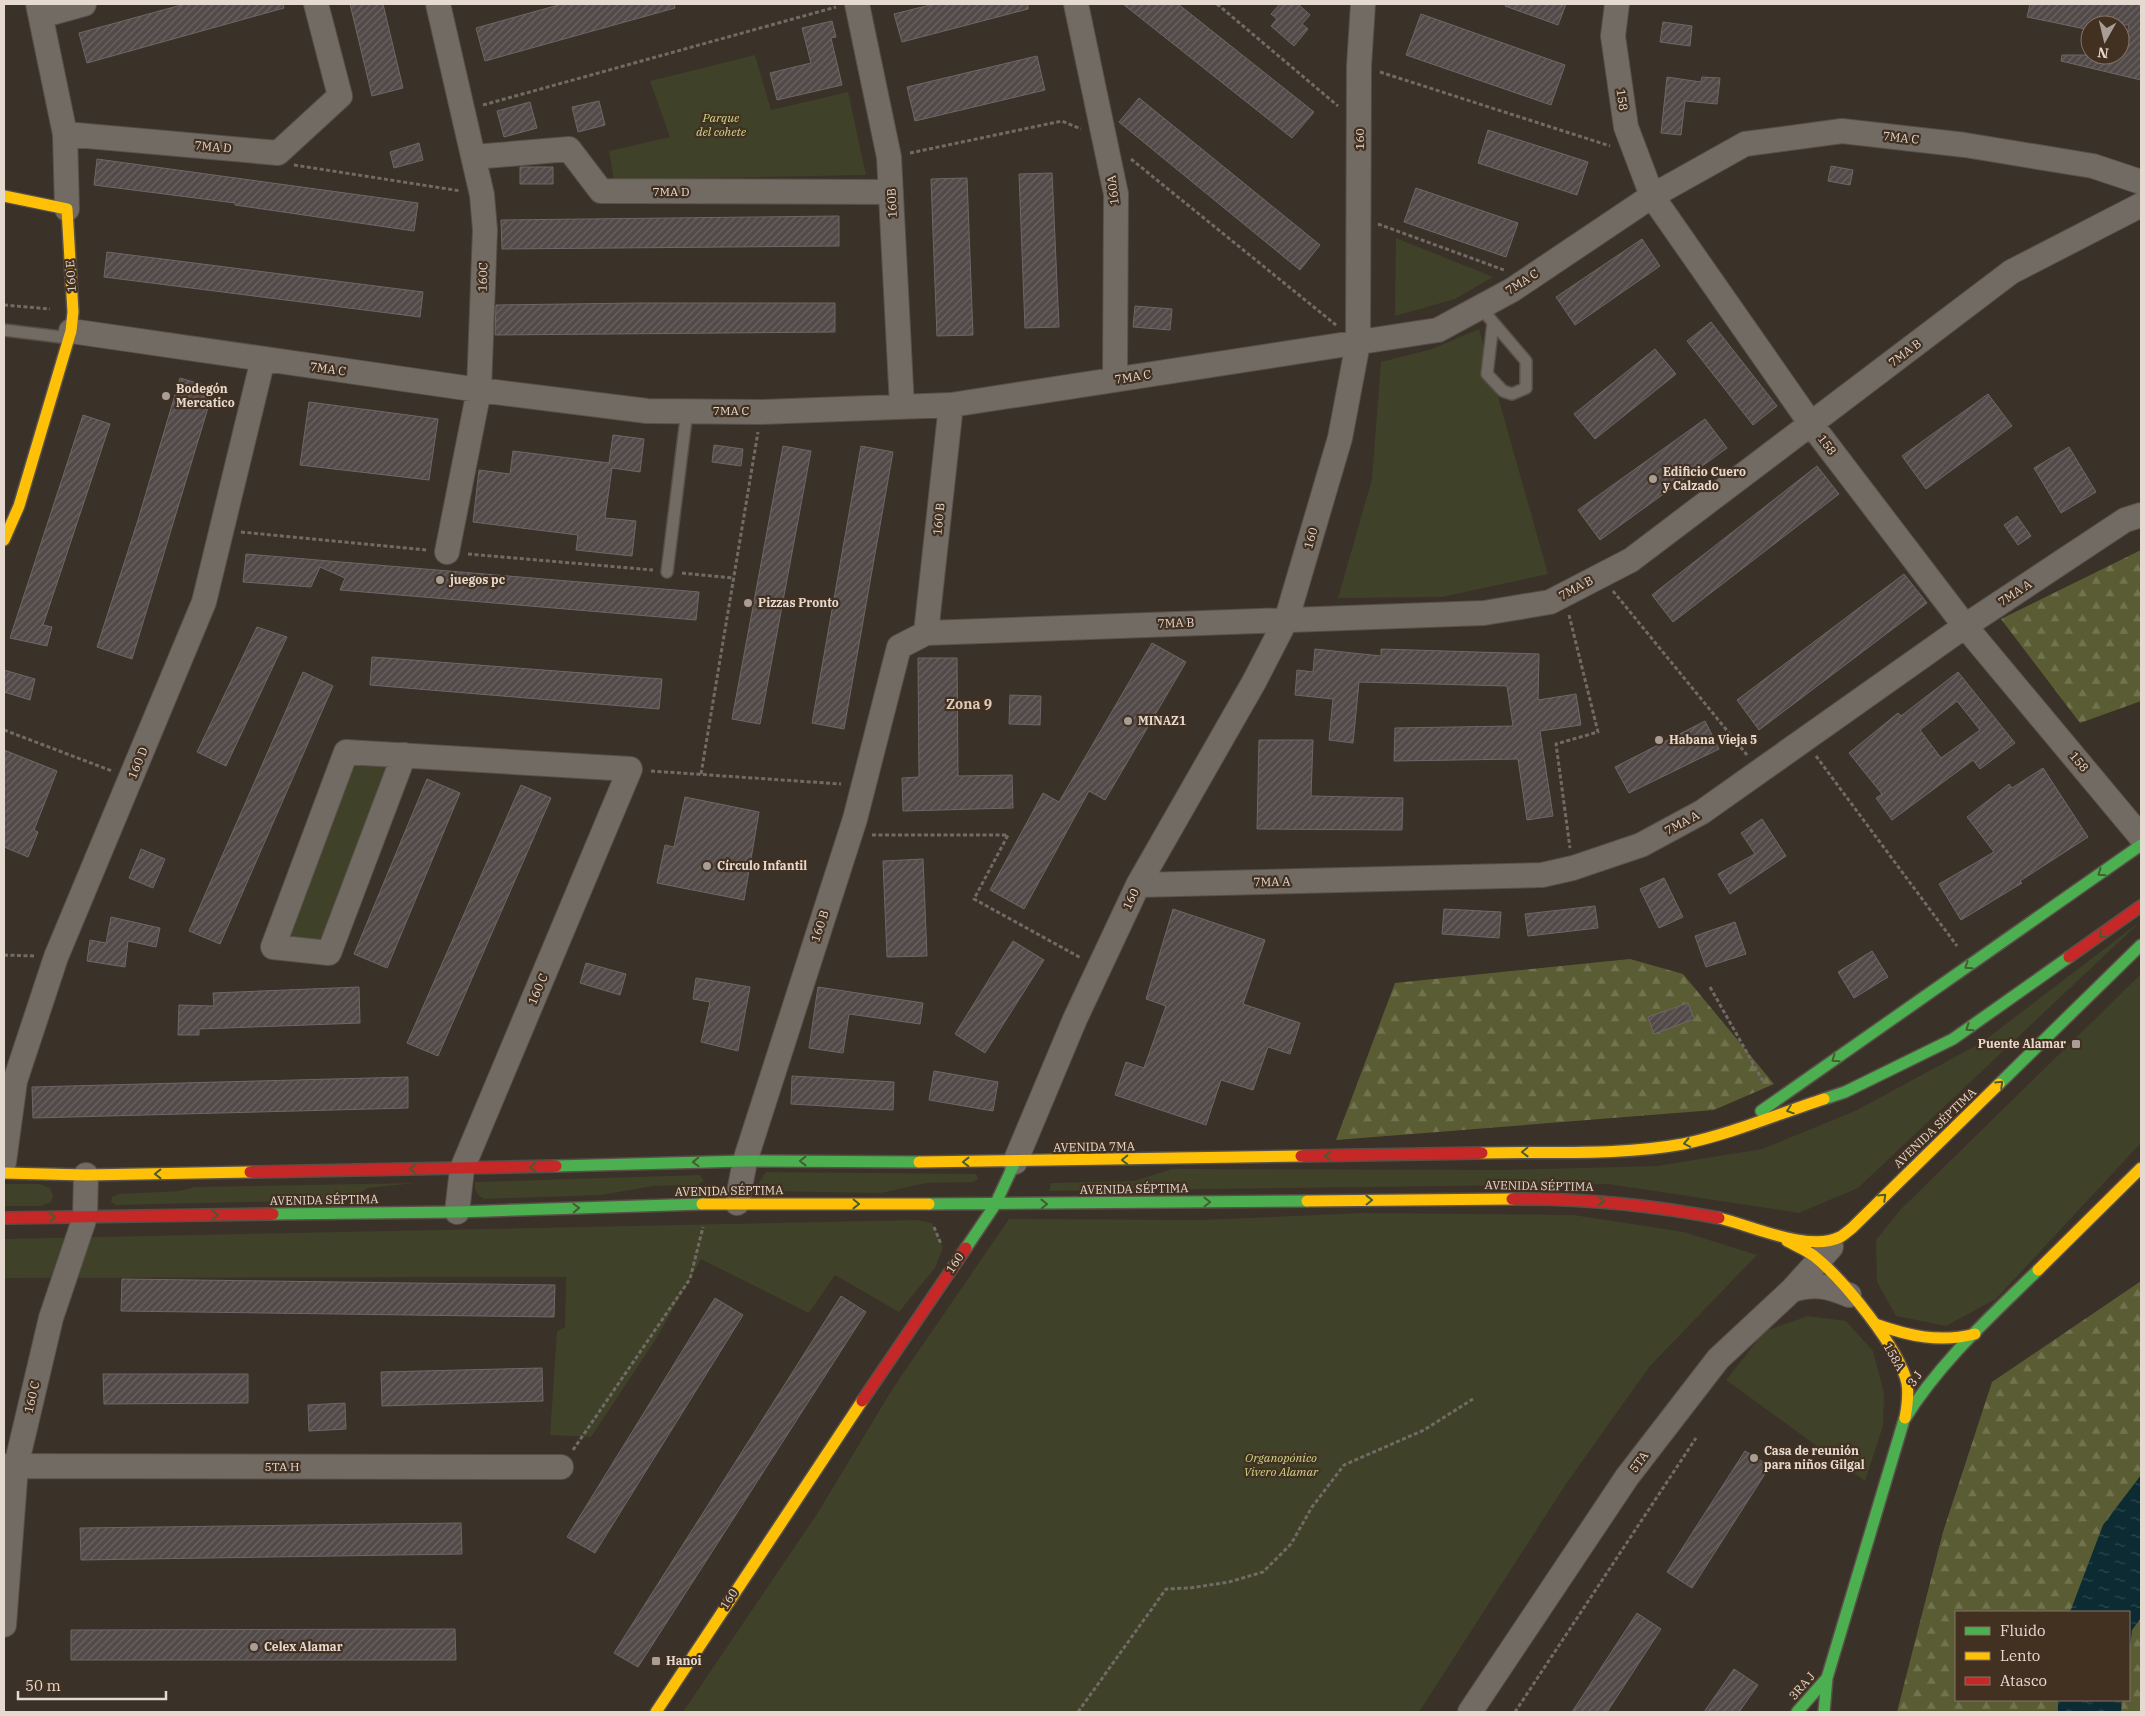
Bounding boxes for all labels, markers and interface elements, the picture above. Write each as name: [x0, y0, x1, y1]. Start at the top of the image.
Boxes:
north arrow: [2080, 15, 2130, 65]
text: N: [2096, 43, 2110, 63]
street label: 158: [1614, 88, 1631, 112]
park label: Parque del cohete: [696, 110, 747, 139]
street label: 160: [1352, 128, 1367, 150]
street label: 7MA C: [1882, 128, 1920, 147]
street label: 7MA D: [194, 137, 232, 156]
street label: 160A: [1103, 174, 1122, 206]
street label: 7MA D: [652, 184, 690, 199]
street label: 160B: [883, 188, 900, 218]
street label: 160 E: [62, 260, 79, 293]
street label: 160C: [474, 262, 491, 292]
street label: 7MA C: [1502, 265, 1541, 298]
street label: 7MA B: [1886, 336, 1924, 370]
street label: 7MA C: [309, 359, 347, 378]
street label: 7MA C: [1114, 366, 1152, 387]
place label: Bodegón Mercatico: [176, 381, 235, 410]
marker: Bodegón Mercatico: [160, 390, 172, 402]
street label: 7MA C: [713, 403, 749, 418]
street label: 158: [1815, 432, 1840, 458]
place label: Edificio Cuero y Calzado: [1662, 464, 1746, 493]
marker: Edificio Cuero y Calzado: [1647, 473, 1659, 485]
street label: 160 B: [929, 502, 948, 536]
street label: 160: [1300, 525, 1321, 550]
place label: juegos pc: [448, 572, 506, 587]
street label: 7MA B: [1556, 572, 1596, 603]
marker: juegos pc: [434, 574, 446, 586]
street label: 7MA A: [1995, 576, 2035, 609]
place label: Pizzas Pronto: [758, 595, 839, 610]
marker: Pizzas Pronto: [742, 597, 754, 609]
street label: 7MA B: [1157, 614, 1195, 631]
district label: Zona 9: [946, 695, 992, 713]
place label: MINAZ1: [1138, 713, 1186, 728]
marker: MINAZ1: [1122, 715, 1134, 727]
place label: Habana Vieja 5: [1669, 732, 1757, 747]
marker: Habana Vieja 5: [1653, 734, 1665, 746]
street label: 160 D: [124, 745, 151, 781]
street label: 158: [2067, 749, 2092, 775]
street label: 7MA A: [1662, 807, 1702, 838]
place label: Círculo Infantil: [717, 858, 807, 873]
marker: Círculo Infantil: [701, 860, 713, 872]
one-way arrow: [2097, 867, 2107, 876]
street label: 7MA A: [1253, 874, 1291, 889]
street label: 160: [1119, 886, 1142, 912]
street label: 160 B: [807, 908, 832, 944]
one-way arrow: [2099, 929, 2108, 937]
one-way arrow: [1964, 960, 1974, 969]
street label: 160 C: [524, 971, 551, 1007]
one-way arrow: [1965, 1022, 1975, 1031]
place label: Puente Alamar: [1978, 1036, 2066, 1051]
marker: Puente Alamar: [2070, 1038, 2082, 1050]
one-way arrow: [1831, 1053, 1841, 1062]
one-way arrow: [1995, 1081, 2004, 1090]
street label: AVENIDA SÉPTIMA: [1890, 1084, 1980, 1171]
one-way arrow: [1786, 1105, 1795, 1115]
one-way arrow: [1683, 1137, 1692, 1147]
street label: AVENIDA 7MA: [1053, 1138, 1136, 1155]
one-way arrow: [1521, 1146, 1529, 1157]
one-way arrow: [1323, 1151, 1331, 1161]
one-way arrow: [1121, 1155, 1128, 1165]
one-way arrow: [799, 1156, 807, 1166]
one-way arrow: [692, 1157, 700, 1167]
one-way arrow: [962, 1157, 970, 1167]
one-way arrow: [529, 1161, 537, 1172]
one-way arrow: [409, 1164, 417, 1175]
one-way arrow: [154, 1169, 162, 1179]
street label: AVENIDA SÉPTIMA: [1484, 1177, 1594, 1194]
street label: AVENIDA SÉPTIMA: [1079, 1180, 1189, 1197]
street label: AVENIDA SÉPTIMA: [674, 1182, 784, 1199]
street label: AVENIDA SÉPTIMA: [269, 1191, 379, 1208]
one-way arrow: [1878, 1194, 1887, 1203]
one-way arrow: [1366, 1195, 1373, 1205]
one-way arrow: [1598, 1195, 1606, 1206]
one-way arrow: [1203, 1197, 1211, 1207]
one-way arrow: [852, 1199, 860, 1209]
one-way arrow: [1040, 1199, 1048, 1209]
one-way arrow: [572, 1202, 580, 1213]
one-way arrow: [212, 1210, 219, 1220]
one-way arrow: [49, 1212, 57, 1222]
street label: 160: [942, 1250, 967, 1276]
street label: 158A: [1881, 1340, 1909, 1374]
street label: 3 J: [1904, 1368, 1925, 1389]
street label: 160 C: [21, 1379, 42, 1414]
place label: Casa de reunión para niños Gilgal: [1764, 1443, 1865, 1472]
street label: 5TA: [1626, 1448, 1652, 1475]
park label: Organopónico Vivero Alamar: [1244, 1450, 1319, 1479]
marker: Casa de reunión para niños Gilgal: [1748, 1452, 1760, 1464]
street label: 5TA H: [265, 1459, 299, 1474]
street label: 160: [716, 1586, 741, 1612]
legend: [1955, 1611, 2130, 1701]
text: Fluido: [2000, 1621, 2045, 1640]
place label: Celex Alamar: [264, 1639, 343, 1654]
marker: Celex Alamar: [248, 1641, 260, 1653]
text: Lento: [2000, 1646, 2040, 1665]
place label: Hanoi: [666, 1653, 702, 1668]
marker: Hanoi: [650, 1655, 662, 1667]
scale bar: [18, 1668, 165, 1700]
street label: 3RA J: [1786, 1669, 1818, 1703]
text: Atasco: [2000, 1671, 2047, 1690]
text: 50 m: [25, 1676, 61, 1695]

